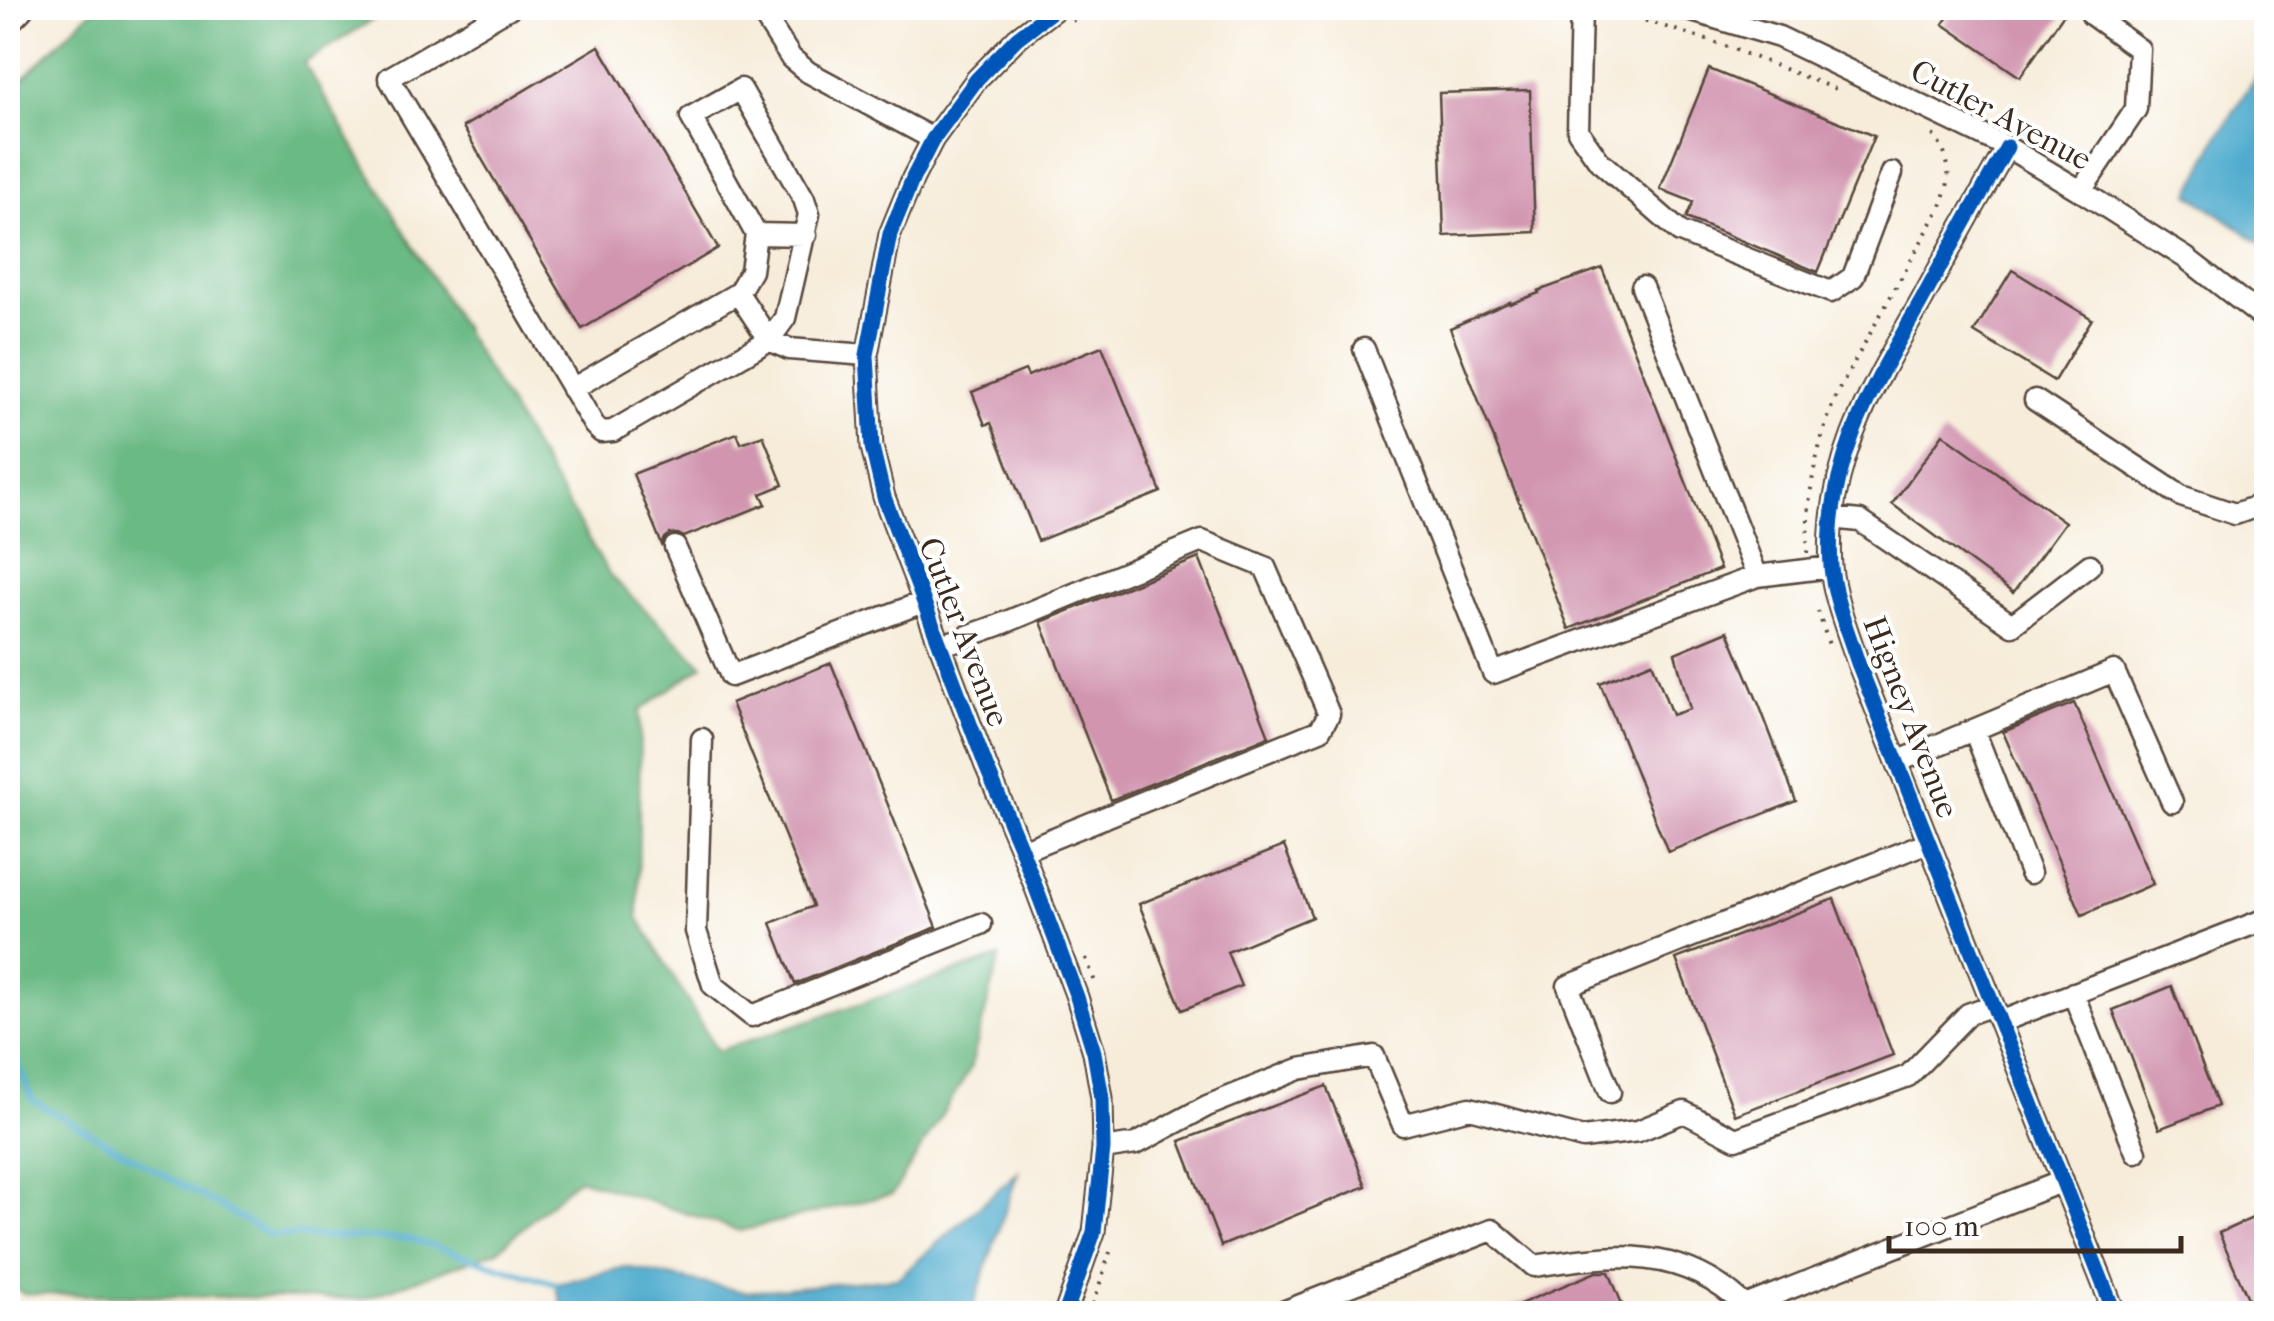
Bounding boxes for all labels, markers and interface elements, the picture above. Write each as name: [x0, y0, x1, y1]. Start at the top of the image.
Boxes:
street label: Cutler Avenue: [1904, 52, 2098, 178]
street label: Cutler Avenue: [911, 532, 1017, 732]
street label: Higney Avenue: [1856, 611, 1966, 823]
scale bar: [1889, 1191, 2182, 1253]
text: 100 m: [1904, 1209, 1979, 1244]

